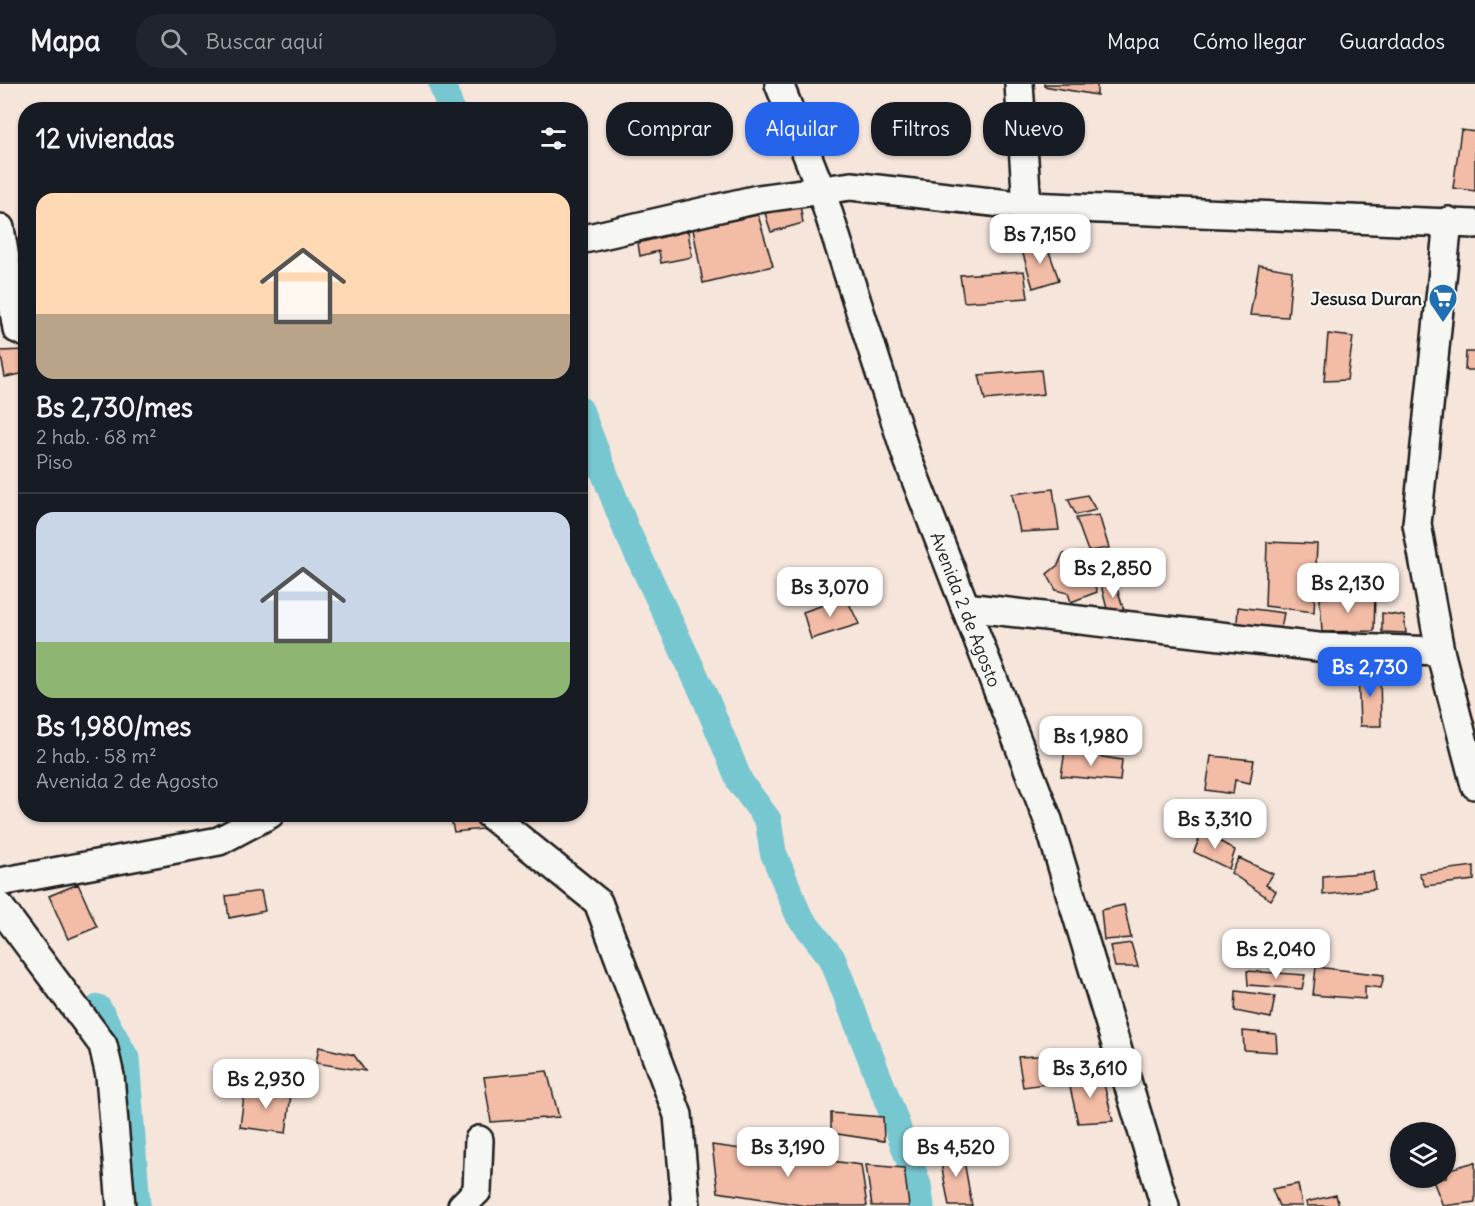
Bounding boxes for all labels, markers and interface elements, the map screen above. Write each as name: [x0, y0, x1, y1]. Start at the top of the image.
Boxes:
search box: [136, 14, 556, 68]
text: Mapa: [30, 23, 100, 59]
icon: search: [157, 25, 190, 58]
text: Buscar aquí: [205, 27, 323, 55]
text: Mapa: [1107, 28, 1160, 55]
text: Cómo llegar: [1193, 28, 1306, 55]
text: Guardados: [1339, 28, 1445, 55]
chip: Comprar: [606, 102, 733, 156]
chip: Alquilar: [745, 102, 859, 156]
chip: Filtros: [871, 102, 971, 156]
chip: Nuevo: [983, 102, 1085, 156]
text: 12 viviendas: [36, 122, 175, 155]
icon: filters: [537, 122, 570, 155]
pin: Bs 7,150: [978, 214, 1102, 265]
text: Bs 7,150: [1004, 221, 1076, 246]
icon: home: [249, 232, 357, 340]
supermarket icon: Jesusa Duran: [1427, 282, 1459, 324]
place label: Jesusa Duran: [1311, 287, 1423, 310]
text: Bs 2,730/mes: [36, 391, 193, 424]
text: 2 hab. · 68 m²: [36, 424, 157, 449]
text: Piso: [36, 449, 73, 474]
street label: Avenida 2 de Agosto: [926, 529, 1007, 690]
pin: Bs 2,850: [1051, 548, 1175, 599]
icon: home: [249, 551, 357, 659]
text: Bs 2,850: [1074, 555, 1152, 580]
pin: Bs 2,130: [1286, 563, 1410, 614]
pin: Bs 3,070: [768, 567, 892, 618]
text: Bs 2,130: [1311, 570, 1385, 595]
text: Bs 3,070: [791, 574, 869, 599]
pin: Bs 2,730: [1308, 647, 1432, 698]
text: Bs 2,730: [1332, 654, 1408, 679]
text: Bs 1,980/mes: [36, 710, 191, 743]
pin: Bs 1,980: [1029, 716, 1153, 767]
text: Bs 1,980: [1053, 723, 1129, 748]
text: 2 hab. · 58 m²: [36, 743, 157, 768]
text: Avenida 2 de Agosto: [36, 768, 218, 793]
pin: Bs 3,310: [1153, 799, 1277, 850]
text: Bs 3,310: [1178, 806, 1252, 831]
pin: Bs 2,040: [1214, 929, 1338, 980]
text: Bs 2,040: [1236, 936, 1316, 961]
pin: Bs 3,610: [1028, 1048, 1152, 1099]
text: Bs 3,610: [1052, 1055, 1128, 1080]
pin: Bs 2,930: [204, 1059, 328, 1110]
text: Bs 2,930: [227, 1066, 305, 1091]
map controls: [1390, 1122, 1456, 1188]
button: layers: [1390, 1122, 1456, 1188]
pin: Bs 3,190: [726, 1127, 850, 1178]
pin: Bs 4,520: [894, 1127, 1018, 1178]
text: Bs 3,190: [751, 1134, 825, 1159]
text: Bs 4,520: [917, 1134, 995, 1159]

